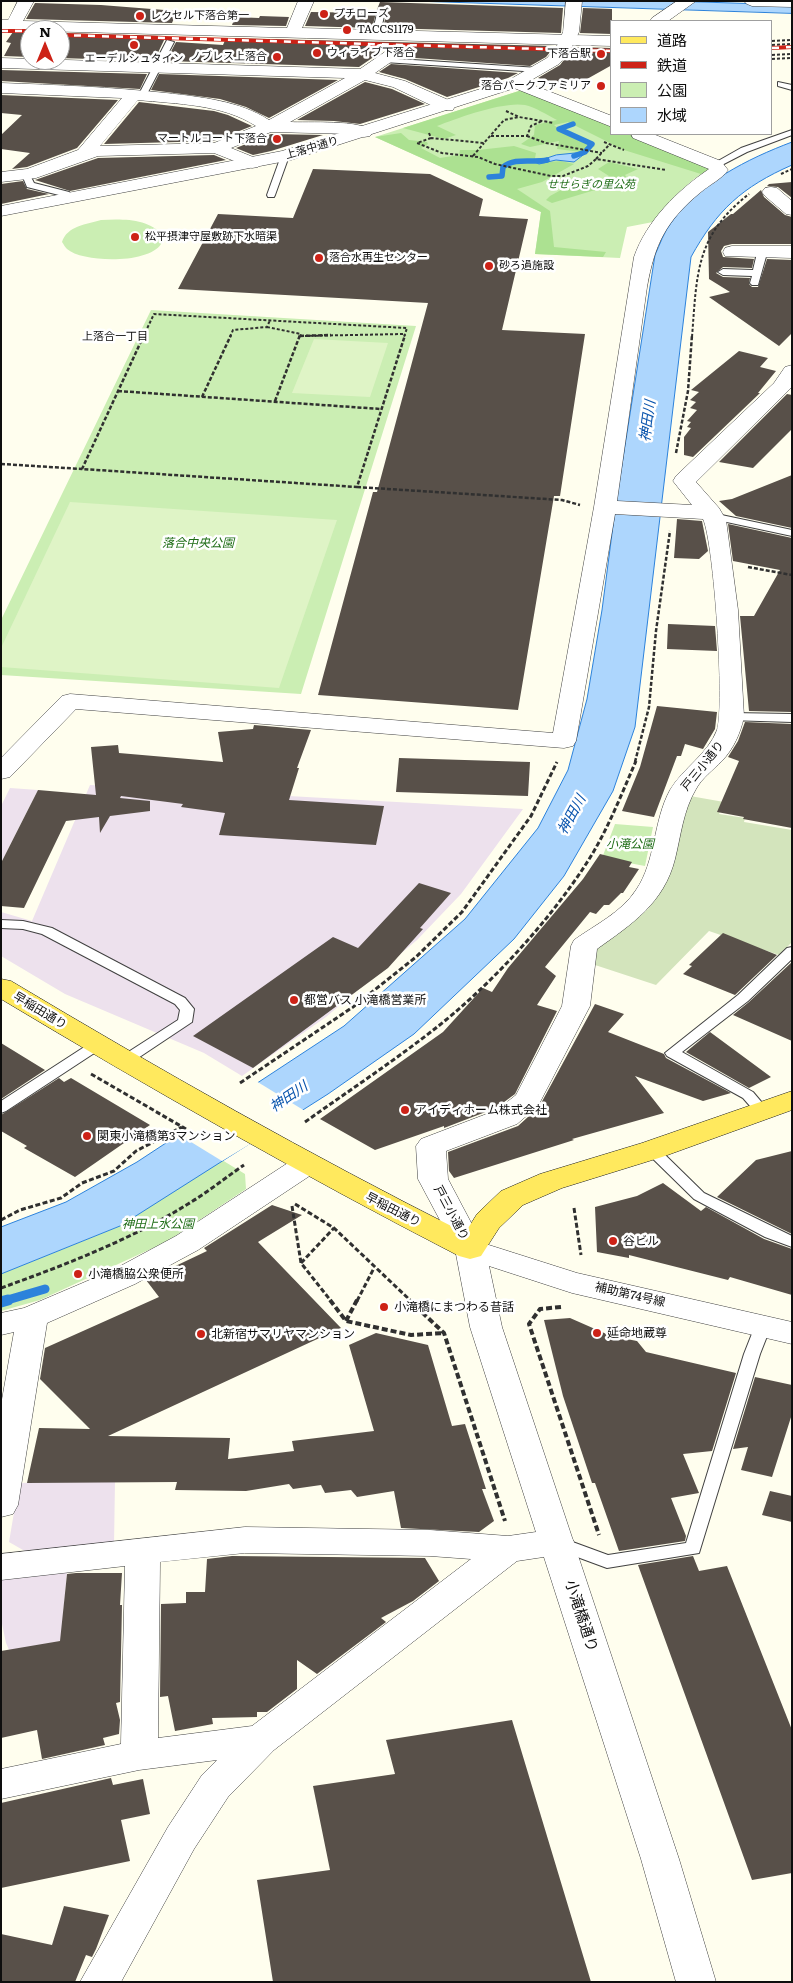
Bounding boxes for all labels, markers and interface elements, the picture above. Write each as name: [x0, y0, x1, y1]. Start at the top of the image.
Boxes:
place label: プチローズ: [334, 7, 389, 21]
marker: プチローズ: [318, 8, 330, 20]
place label: レクセル下落合第一: [150, 9, 249, 23]
marker: レクセル下落合第一: [134, 10, 146, 22]
north arrow: [20, 20, 70, 70]
legend: [610, 20, 773, 135]
text: N: [39, 21, 51, 41]
place label: TACCS1179: [357, 23, 414, 37]
marker: TACCS1179: [341, 24, 353, 36]
text: 道路: [657, 28, 687, 51]
marker: エーデルシュタイン: [128, 39, 140, 51]
place label: ウィライブ下落合: [327, 46, 415, 60]
marker: ウィライブ下落合: [311, 47, 323, 59]
place label: 下落合駅: [547, 47, 591, 61]
marker: 下落合駅: [595, 48, 607, 60]
place label: ノブレス上落合: [190, 50, 267, 64]
marker: ノブレス上落合: [271, 51, 283, 63]
place label: エーデルシュタイン: [85, 52, 183, 66]
text: 鉄道: [657, 53, 687, 76]
text: 公園: [657, 78, 687, 101]
place label: 落合パークファミリア: [481, 79, 591, 93]
marker: 落合パークファミリア: [595, 80, 607, 92]
text: 水域: [657, 103, 687, 126]
place label: マートルコート下落合: [157, 132, 267, 146]
marker: マートルコート下落合: [271, 133, 283, 145]
street label: 上落中通り: [284, 134, 340, 162]
park label: せせらぎの里公苑: [547, 178, 635, 192]
place label: 松平摂津守屋敷跡下水暗渠: [145, 230, 277, 244]
marker: 松平摂津守屋敷跡下水暗渠: [129, 231, 141, 243]
place label: 落合水再生センター: [329, 251, 428, 265]
marker: 落合水再生センター: [313, 252, 325, 264]
place label: 砂ろ過施設: [499, 259, 554, 273]
marker: 砂ろ過施設: [483, 260, 495, 272]
district label: 上落合一丁目: [82, 330, 148, 344]
water label: 神田川: [637, 399, 659, 443]
park label: 落合中央公園: [162, 536, 234, 550]
street label: 戸三小通り: [679, 738, 727, 794]
water label: 神田川: [554, 793, 590, 837]
park label: 小滝公園: [606, 837, 654, 851]
street label: 早稲田通り: [11, 989, 69, 1033]
place label: 都営バス 小滝橋営業所: [304, 993, 426, 1007]
marker: 都営バス 小滝橋営業所: [288, 994, 300, 1006]
water label: 神田川: [267, 1078, 311, 1116]
place label: アイディホーム株式会社: [415, 1103, 547, 1117]
marker: アイディホーム株式会社: [399, 1104, 411, 1116]
place label: 関東小滝橋第3マンション: [97, 1129, 236, 1143]
marker: 関東小滝橋第3マンション: [81, 1130, 93, 1142]
street label: 戸三小通り: [431, 1183, 471, 1243]
street label: 早稲田通り: [363, 1190, 423, 1230]
park label: 神田上水公園: [122, 1217, 194, 1231]
place label: 谷ビル: [623, 1234, 659, 1248]
marker: 谷ビル: [607, 1235, 619, 1247]
place label: 小滝橋脇公衆便所: [88, 1267, 184, 1281]
marker: 小滝橋脇公衆便所: [72, 1268, 84, 1280]
street label: 補助第74号線: [593, 1280, 667, 1310]
place label: 小滝橋にまつわる昔話: [394, 1300, 514, 1314]
marker: 小滝橋にまつわる昔話: [378, 1301, 390, 1313]
place label: 延命地蔵尊: [607, 1326, 667, 1340]
place label: 北新宿サマリヤマンション: [211, 1327, 355, 1341]
marker: 延命地蔵尊: [591, 1327, 603, 1339]
marker: 北新宿サマリヤマンション: [195, 1328, 207, 1340]
street label: 小滝橋通り: [561, 1578, 601, 1654]

